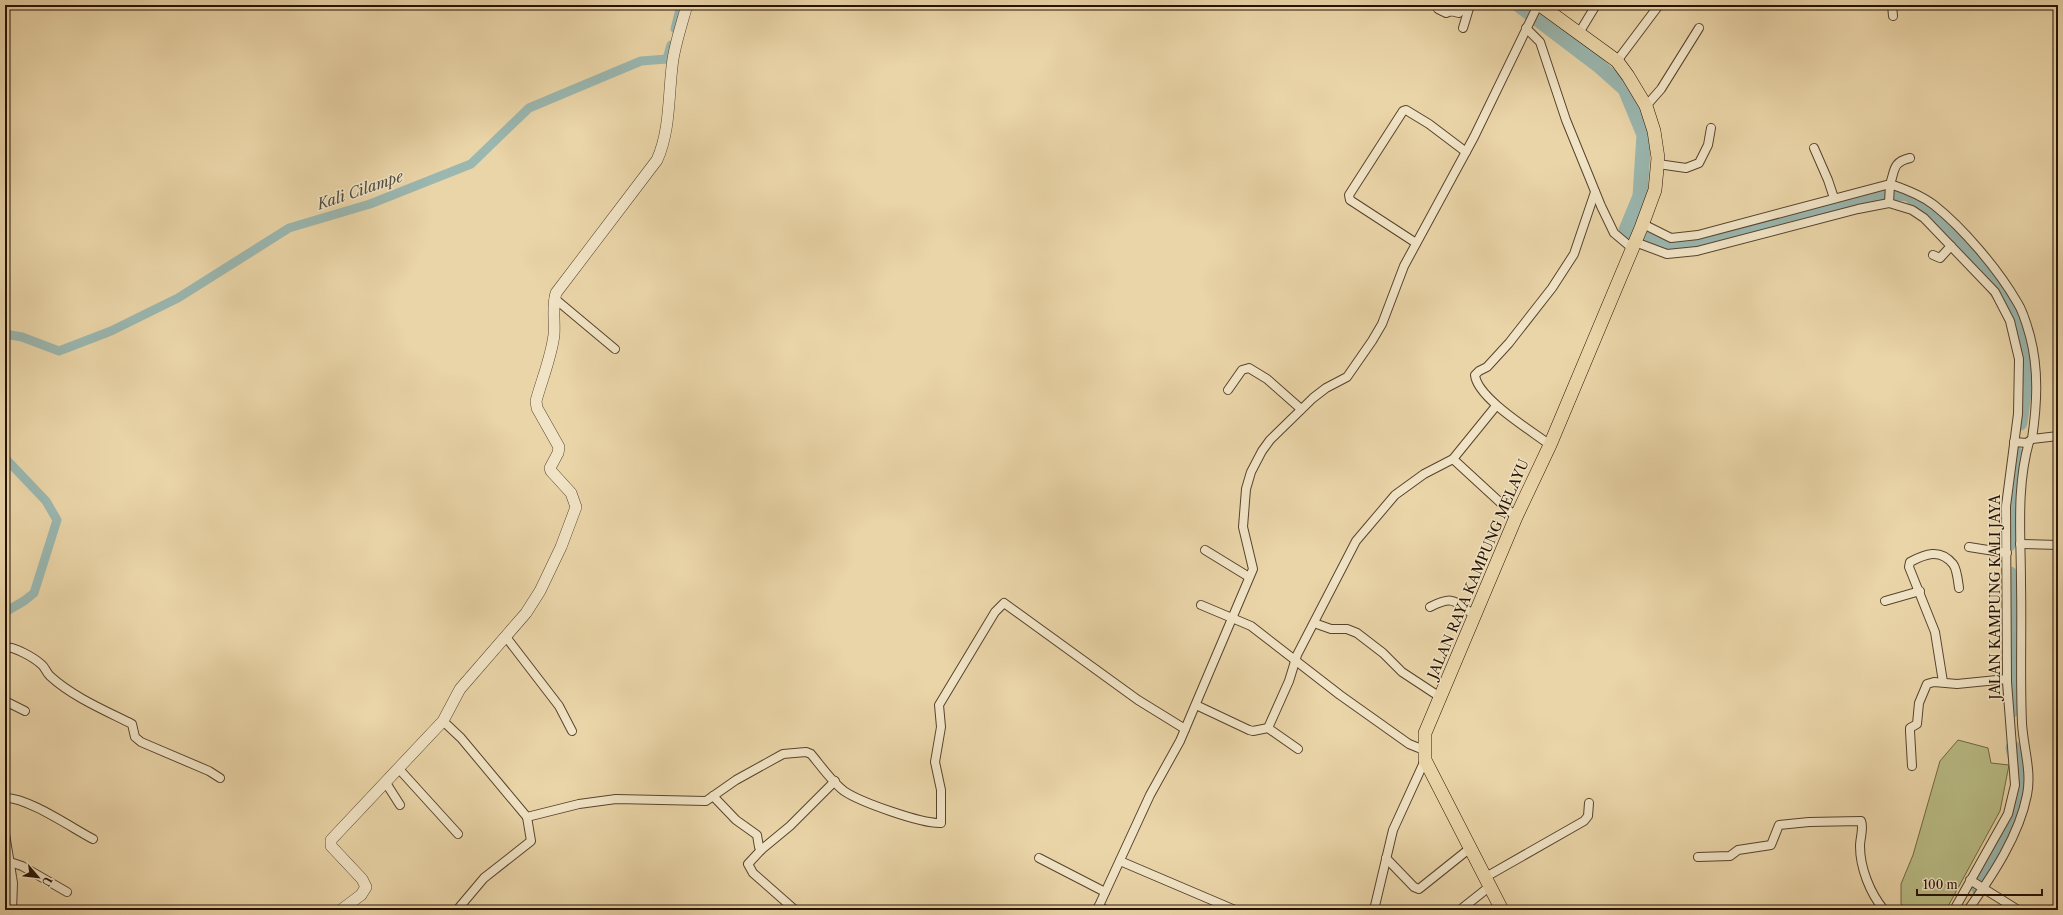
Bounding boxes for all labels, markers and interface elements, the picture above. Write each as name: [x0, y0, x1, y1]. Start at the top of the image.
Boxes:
water label: Kali Cilampe: [313, 166, 406, 214]
street label: JALAN RAYA KAMPUNG MELAYU: [1423, 456, 1533, 683]
street label: JALAN KAMPUNG KALI JAYA: [1986, 494, 2004, 702]
north arrow: [18, 857, 58, 897]
scale bar: [1917, 871, 2042, 897]
text: U: [39, 874, 55, 889]
text: 100 m: [1923, 877, 1958, 892]

